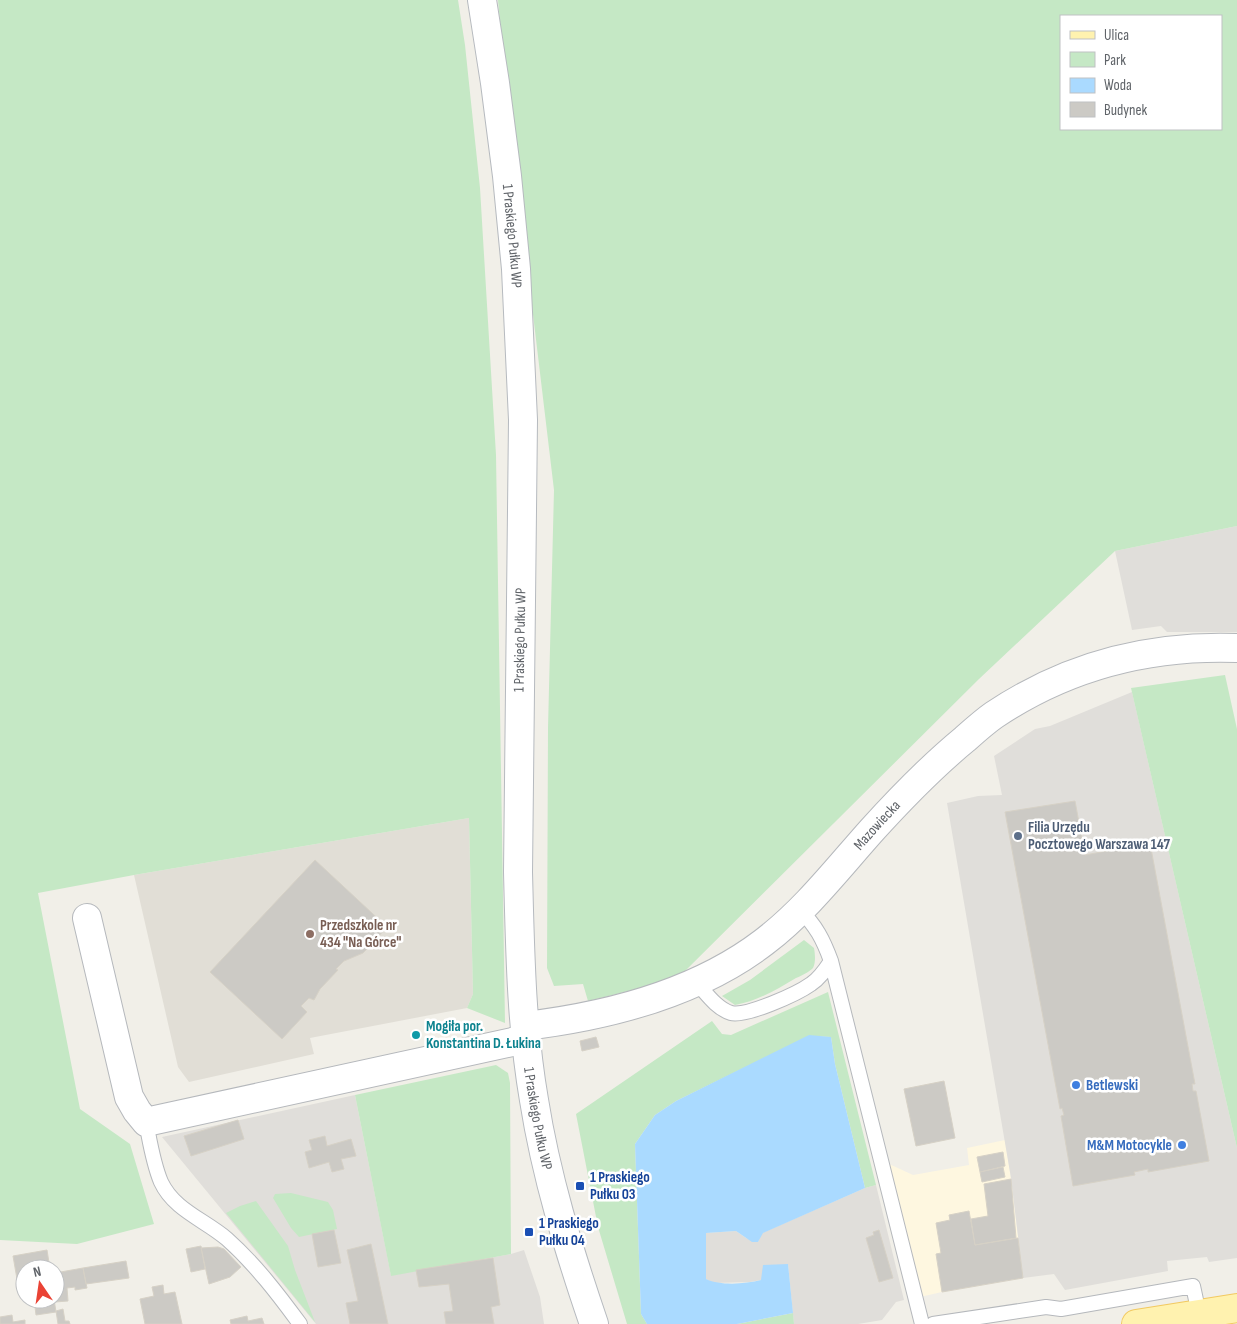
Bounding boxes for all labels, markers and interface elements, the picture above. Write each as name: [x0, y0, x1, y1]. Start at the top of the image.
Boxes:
legend: [1060, 15, 1222, 130]
text: Ulica: [1104, 26, 1129, 45]
text: Park: [1104, 51, 1126, 70]
text: Woda: [1104, 76, 1132, 95]
text: Budynek: [1104, 101, 1147, 120]
street label: 1 Praskiego Pułku WP: [498, 183, 526, 288]
street label: 1 Praskiego Pułku WP: [510, 588, 530, 692]
street label: Mazowiecka: [849, 796, 904, 854]
place label: Filia Urzędu Pocztowego Warszawa 147: [1028, 818, 1170, 854]
marker: Filia Urzędu Pocztowego Warszawa 147: [1012, 830, 1024, 842]
place label: Przedszkole nr 434 "Na Górce": [320, 916, 401, 952]
marker: Przedszkole nr 434 "Na Górce": [304, 928, 316, 940]
place label: Mogiła por. Konstantina D. Łukina: [426, 1017, 541, 1053]
marker: Mogiła por. Konstantina D. Łukina: [410, 1029, 422, 1041]
street label: 1 Praskiego Pułku WP: [520, 1066, 557, 1172]
place label: Betlewski: [1086, 1076, 1138, 1095]
marker: Betlewski: [1070, 1079, 1082, 1091]
place label: M&M Motocykle: [1087, 1136, 1172, 1155]
marker: M&M Motocykle: [1176, 1139, 1188, 1151]
place label: 1 Praskiego Pułku 03: [590, 1168, 650, 1204]
marker: 1 Praskiego Pułku 03: [574, 1180, 586, 1192]
place label: 1 Praskiego Pułku 04: [539, 1214, 599, 1250]
marker: 1 Praskiego Pułku 04: [523, 1226, 535, 1238]
north arrow: [15, 1259, 65, 1309]
text: N: [32, 1263, 43, 1281]

